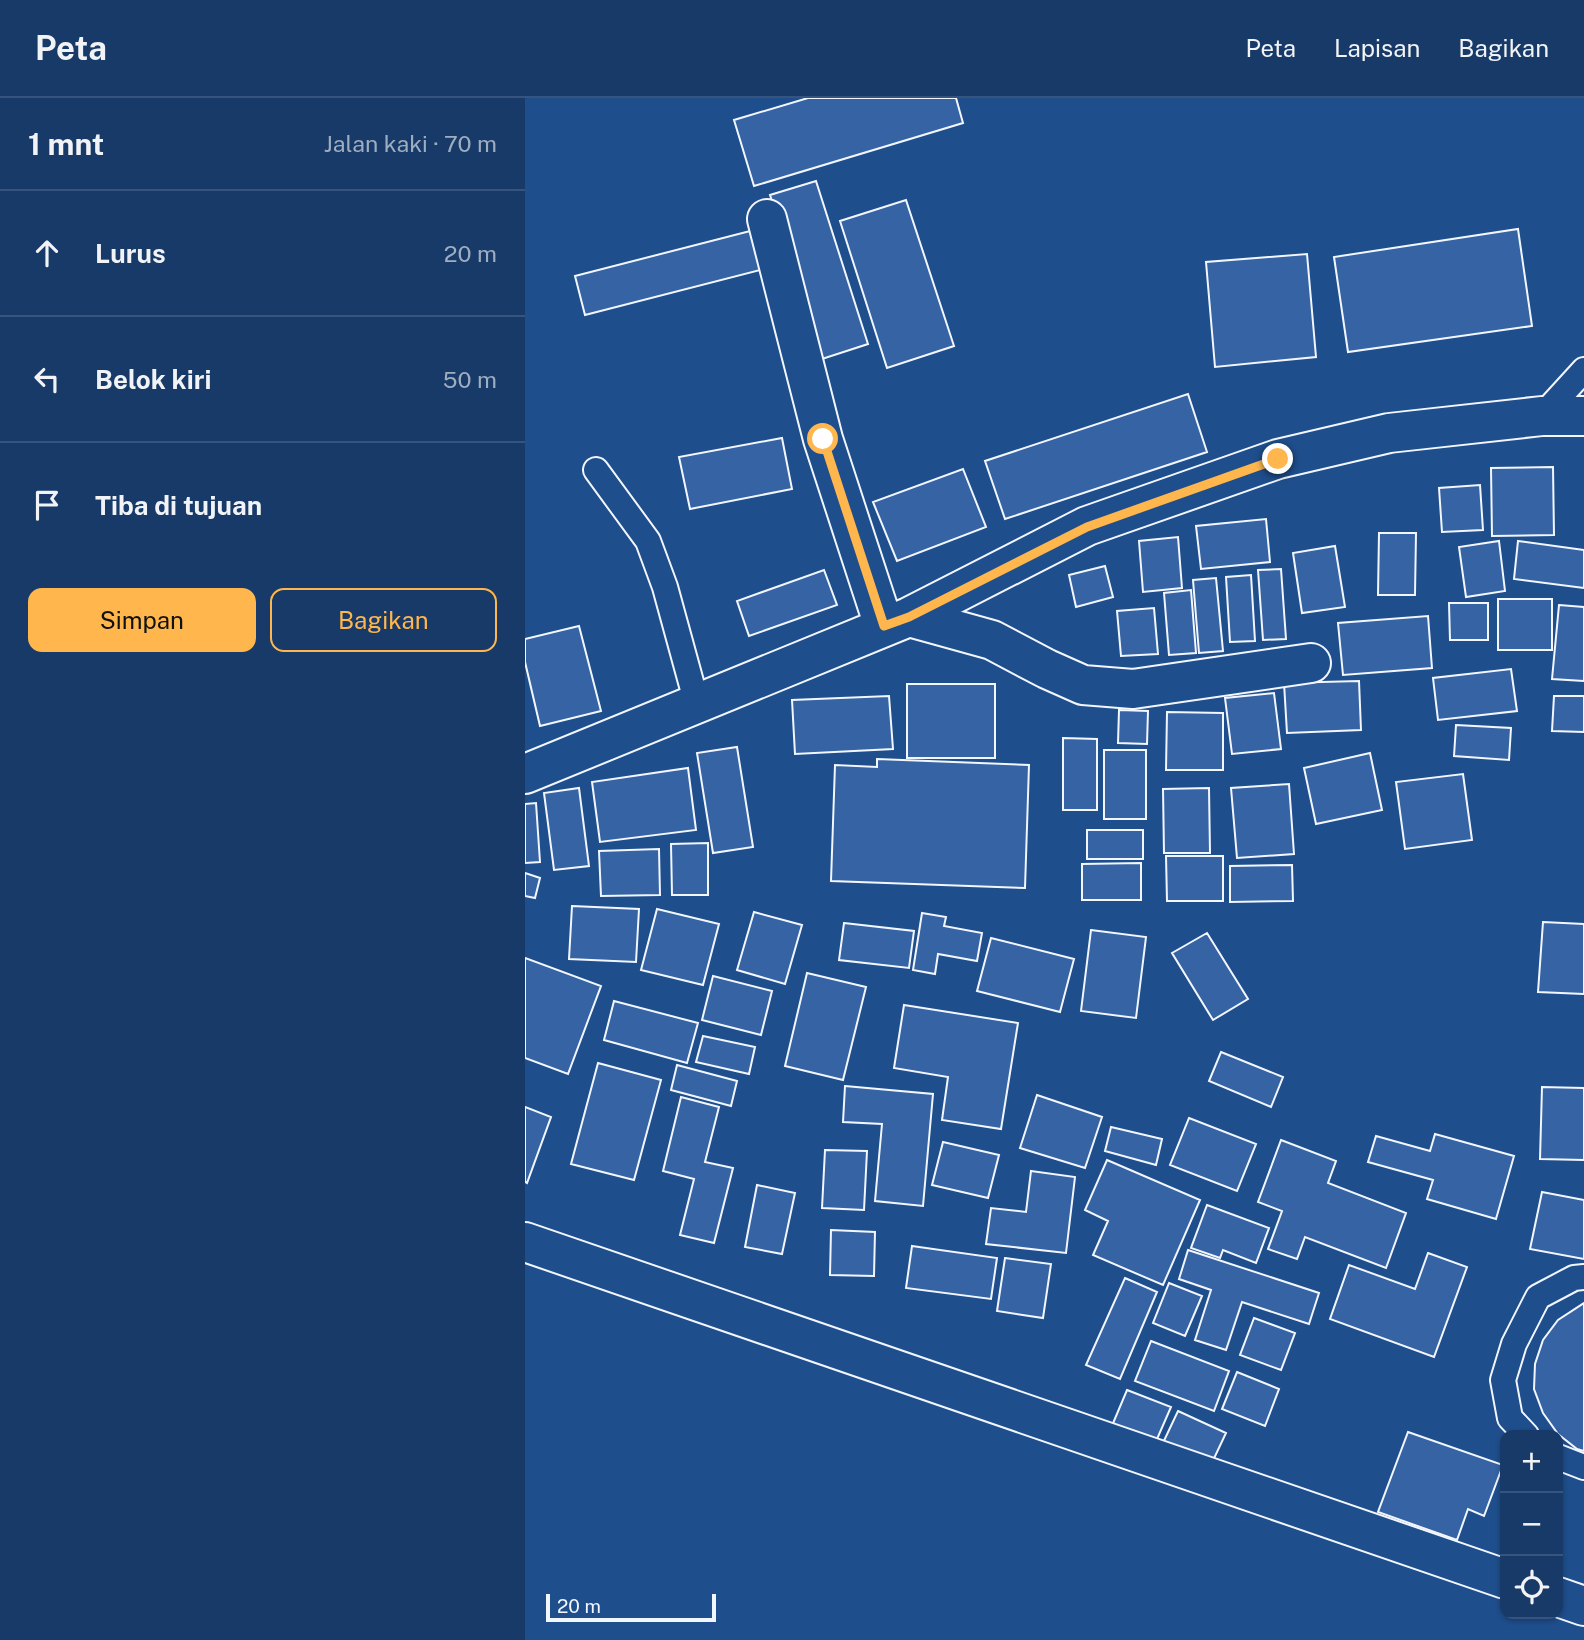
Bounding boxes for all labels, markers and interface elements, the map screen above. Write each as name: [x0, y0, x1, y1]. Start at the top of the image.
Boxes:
text: Peta: [35, 29, 107, 67]
text: Peta: [1245, 34, 1296, 62]
text: Lapisan: [1334, 34, 1420, 62]
text: Bagikan: [1458, 34, 1549, 62]
text: 1 mnt: [28, 126, 104, 162]
text: Jalan kaki · 70 m: [324, 130, 497, 157]
icon: ahead: [28, 234, 66, 272]
text: Lurus: [95, 238, 166, 269]
text: 20 m: [444, 240, 497, 267]
icon: left: [28, 360, 66, 398]
text: Belok kiri: [95, 364, 211, 395]
text: 50 m: [443, 366, 497, 393]
route start: [807, 423, 838, 454]
route end: [1262, 443, 1293, 474]
icon: arrive: [28, 486, 66, 524]
text: Tiba di tujuan: [95, 490, 262, 521]
button: Simpan: [28, 588, 256, 652]
button: Bagikan: [270, 588, 497, 652]
map controls: [1500, 1430, 1563, 1619]
button: +: [1500, 1430, 1563, 1493]
button: −: [1500, 1493, 1563, 1556]
button: locate: [1500, 1556, 1563, 1619]
scale bar: [546, 1591, 716, 1623]
text: 20 m: [557, 1595, 601, 1617]

